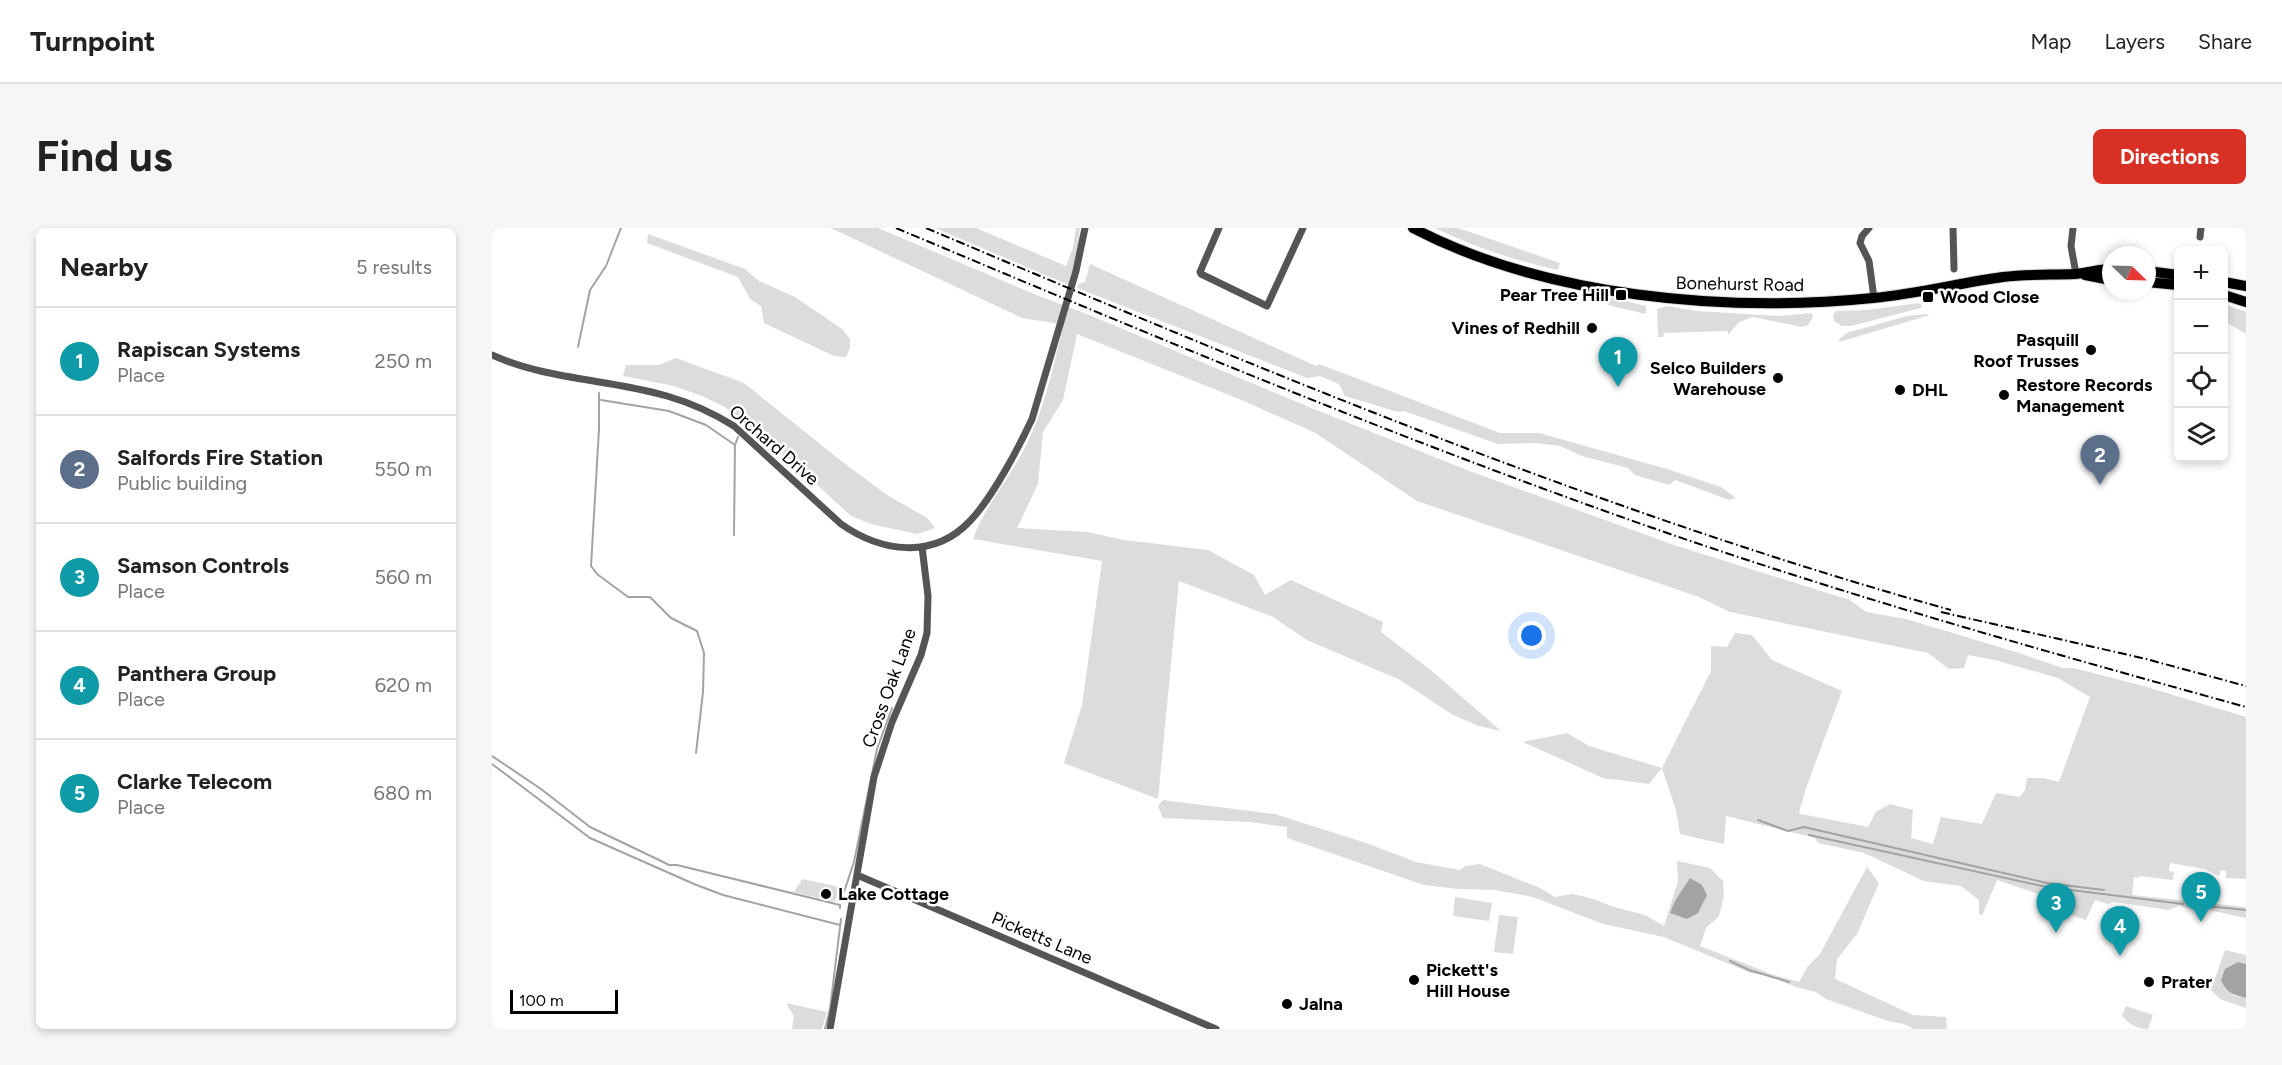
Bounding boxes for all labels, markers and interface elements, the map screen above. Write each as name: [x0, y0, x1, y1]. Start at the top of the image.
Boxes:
text: Turnpoint: [30, 24, 155, 58]
text: Map: [2031, 29, 2071, 54]
text: Layers: [2104, 29, 2165, 54]
text: Share: [2198, 29, 2252, 54]
button: Directions: [2093, 129, 2246, 184]
text: Find us: [36, 131, 173, 182]
north arrow: [2102, 246, 2156, 300]
map controls: [2174, 246, 2228, 462]
button: +: [2174, 246, 2228, 300]
text: Nearby: [60, 251, 148, 283]
text: 5 results: [356, 255, 432, 279]
street label: Bonehurst Road: [1676, 272, 1804, 296]
place label: Pear Tree Hill: [1500, 284, 1609, 306]
place label: Wood Close: [1940, 286, 2039, 308]
marker: Pear Tree Hill: [1614, 288, 1628, 302]
marker: Wood Close: [1921, 290, 1935, 304]
button: −: [2174, 300, 2228, 354]
place label: Vines of Redhill: [1451, 317, 1580, 339]
marker: Vines of Redhill: [1585, 321, 1599, 335]
place label: Pasquill Roof Trusses: [1973, 329, 2080, 372]
text: Rapiscan Systems: [117, 336, 300, 363]
pin: 1: [1598, 338, 1638, 387]
marker: Pasquill Roof Trusses: [2084, 343, 2098, 357]
text: 1: [75, 349, 84, 373]
text: 250 m: [375, 349, 432, 373]
button: locate: [2174, 354, 2228, 408]
place label: Selco Builders Warehouse: [1650, 357, 1767, 400]
text: Place: [117, 363, 165, 387]
marker: Selco Builders Warehouse: [1771, 371, 1785, 385]
place label: Restore Records Management: [2016, 374, 2153, 417]
place label: DHL: [1912, 379, 1948, 401]
marker: DHL: [1893, 383, 1907, 397]
marker: Restore Records Management: [1997, 388, 2011, 402]
street label: Orchard Drive: [725, 400, 824, 490]
button: layers: [2174, 408, 2228, 462]
pin: 2: [2080, 436, 2120, 485]
text: Salfords Fire Station: [117, 444, 323, 471]
text: 2: [74, 457, 85, 481]
text: 550 m: [374, 457, 432, 481]
text: Public building: [117, 471, 247, 495]
text: Samson Controls: [117, 552, 289, 579]
text: 3: [74, 565, 85, 589]
text: 560 m: [374, 565, 432, 589]
text: Place: [117, 579, 165, 603]
your location: [1517, 621, 1546, 650]
street label: Cross Oak Lane: [857, 625, 921, 751]
text: Panthera Group: [117, 660, 276, 687]
text: 4: [73, 673, 86, 697]
text: 620 m: [375, 673, 432, 697]
text: Place: [117, 687, 165, 711]
text: Clarke Telecom: [117, 768, 272, 795]
text: 5: [74, 781, 85, 805]
text: 680 m: [374, 781, 432, 805]
text: Place: [117, 795, 165, 819]
pin: 5: [2182, 872, 2220, 922]
place label: Lake Cottage: [838, 883, 949, 905]
pin: 3: [2036, 884, 2076, 933]
marker: Lake Cottage: [819, 887, 833, 901]
pin: 4: [2100, 906, 2140, 956]
street label: Picketts Lane: [988, 907, 1096, 969]
place label: Pickett's Hill House: [1426, 959, 1510, 1002]
place label: Prater: [2161, 971, 2212, 993]
marker: Pickett's Hill House: [1407, 973, 1421, 987]
marker: Prater: [2142, 975, 2156, 989]
scale bar: [510, 987, 618, 1014]
text: 100 m: [519, 991, 564, 1010]
place label: Jalna: [1299, 993, 1343, 1015]
marker: Jalna: [1280, 997, 1294, 1011]

